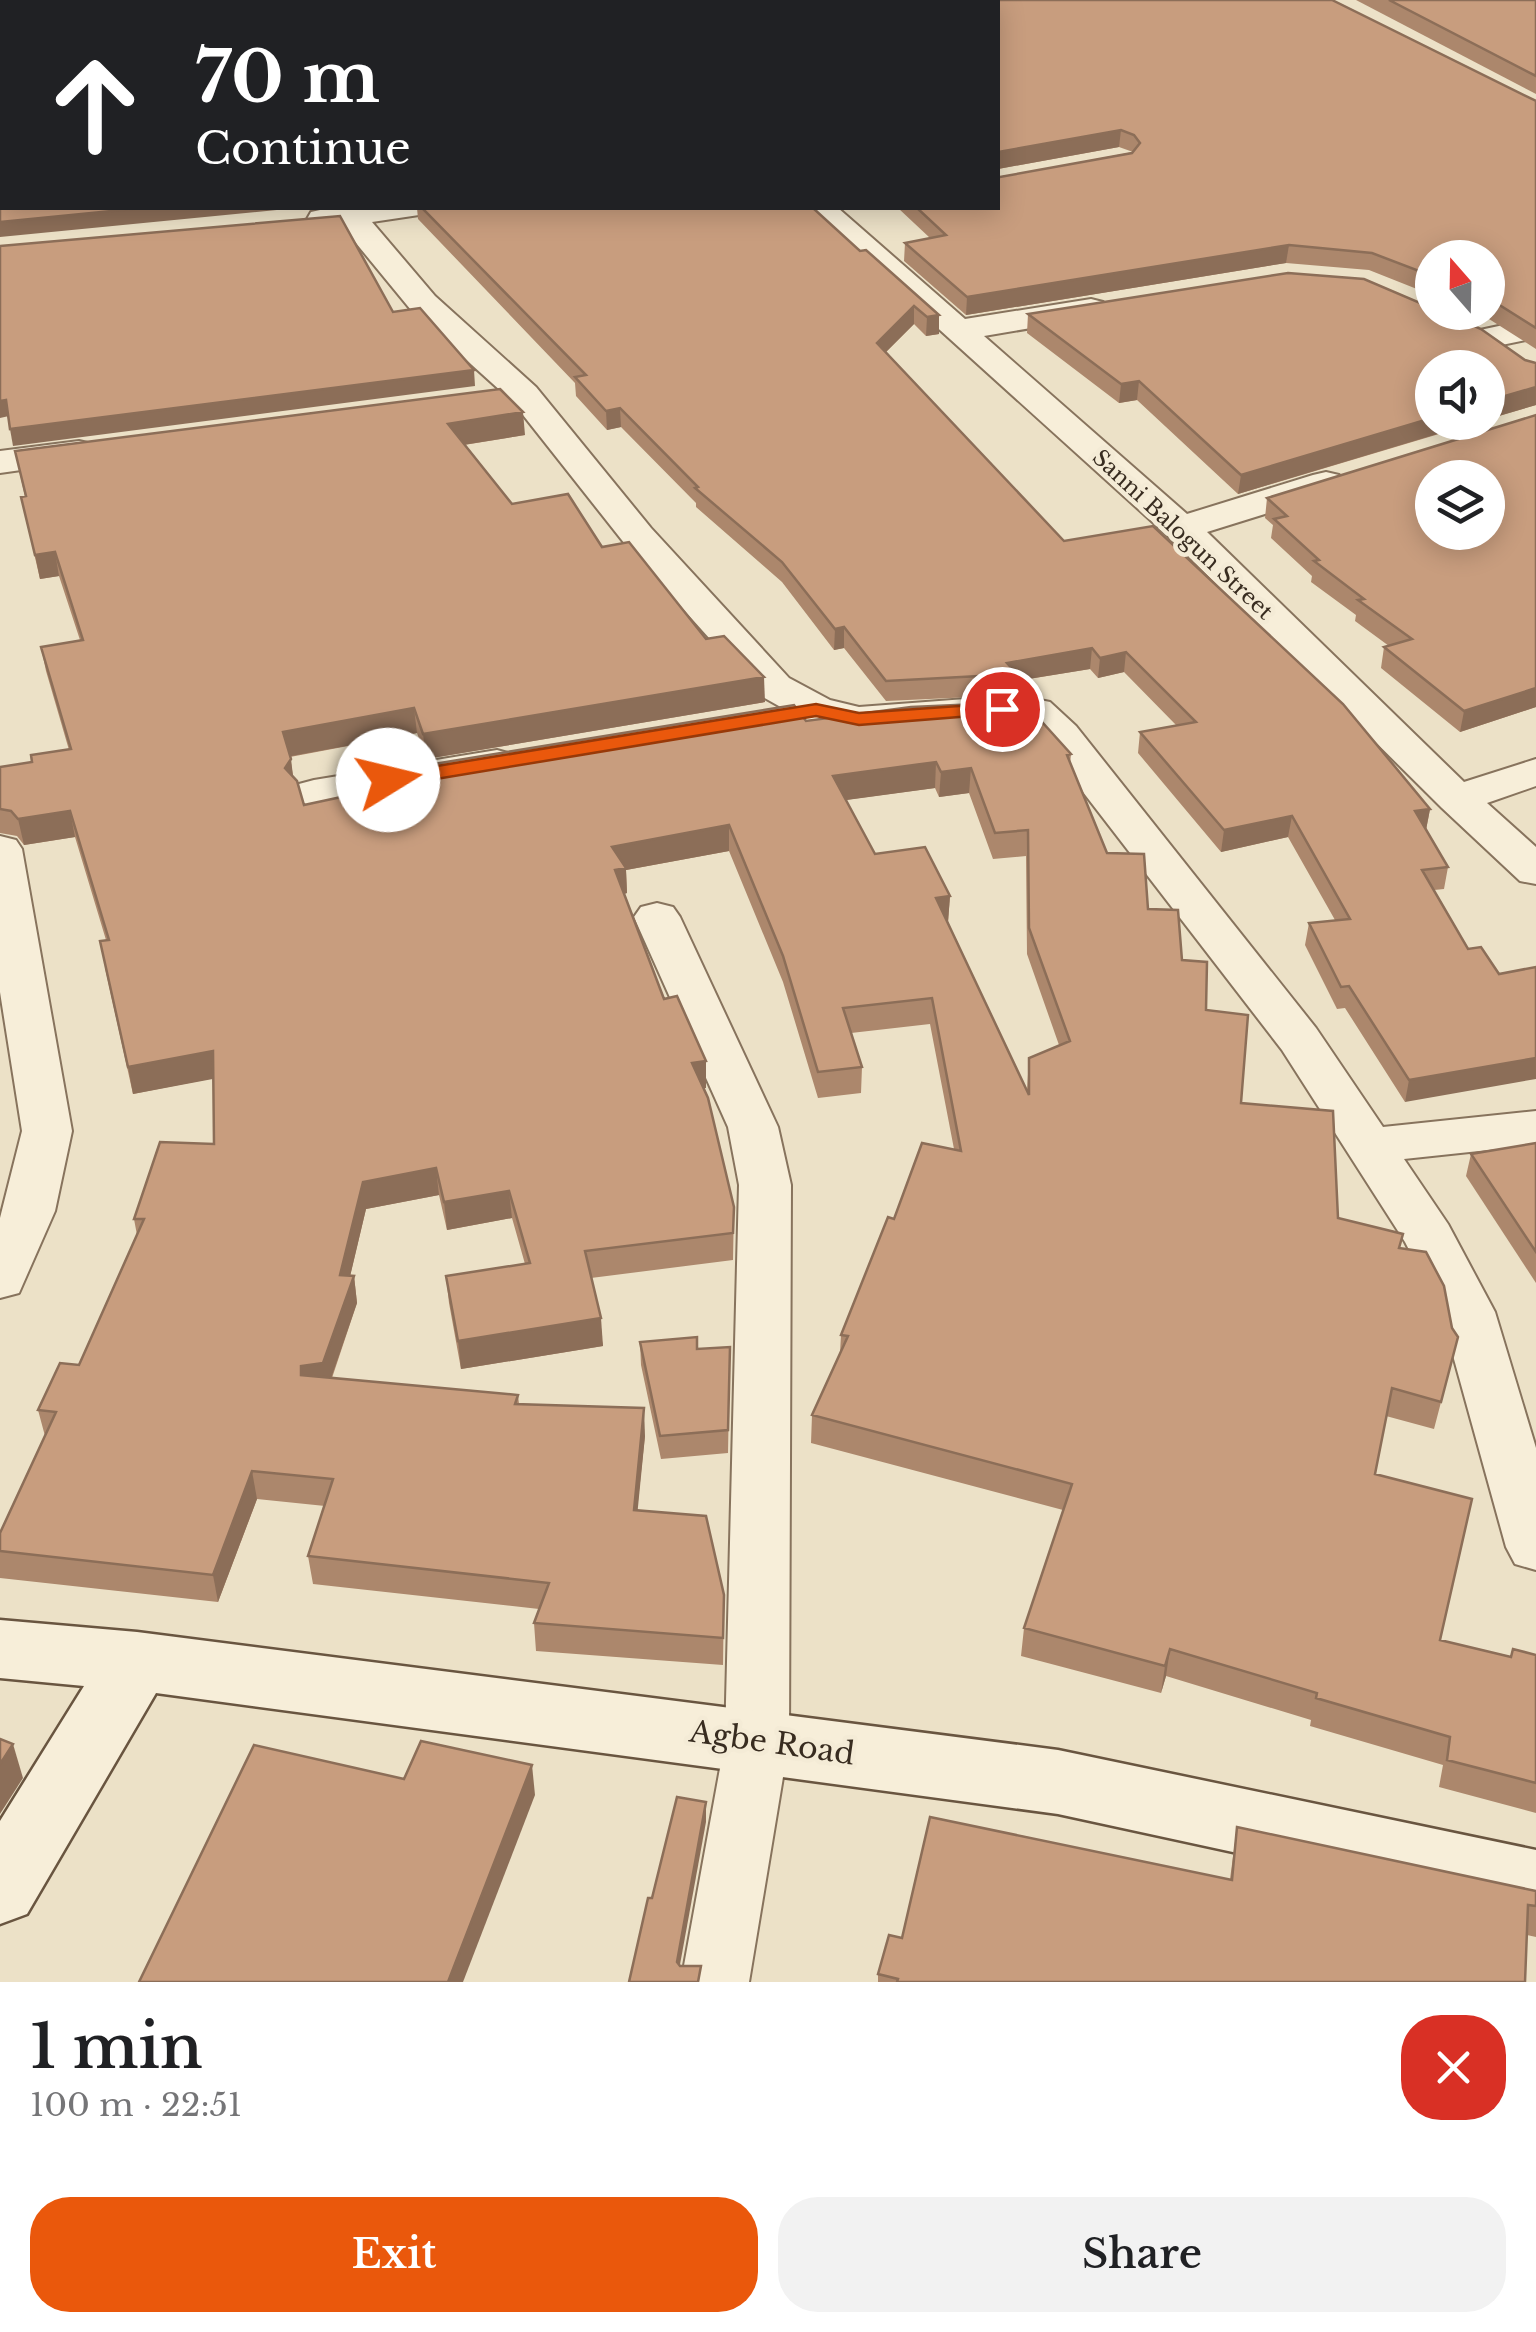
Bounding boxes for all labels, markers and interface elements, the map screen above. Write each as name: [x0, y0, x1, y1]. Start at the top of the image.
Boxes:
text: 70 m: [195, 34, 380, 121]
icon: ahead: [30, 40, 160, 170]
text: Continue: [195, 120, 411, 176]
north arrow: [1415, 240, 1505, 330]
map controls: [1415, 240, 1505, 550]
button: sound: [1415, 350, 1505, 440]
street label: Sanni Balogun Street: [1087, 444, 1279, 625]
button: layers: [1415, 460, 1505, 550]
pin: [960, 667, 1045, 752]
icon: arrive: [975, 682, 1030, 737]
position arrow: [336, 728, 440, 832]
street label: Agbe Road: [686, 1712, 857, 1772]
text: 1 min: [30, 2010, 203, 2084]
button: close: [1401, 2015, 1506, 2120]
text: 100 m · 22:51: [30, 2085, 242, 2125]
button: Exit: [30, 2197, 758, 2312]
button: Share: [778, 2197, 1506, 2312]

